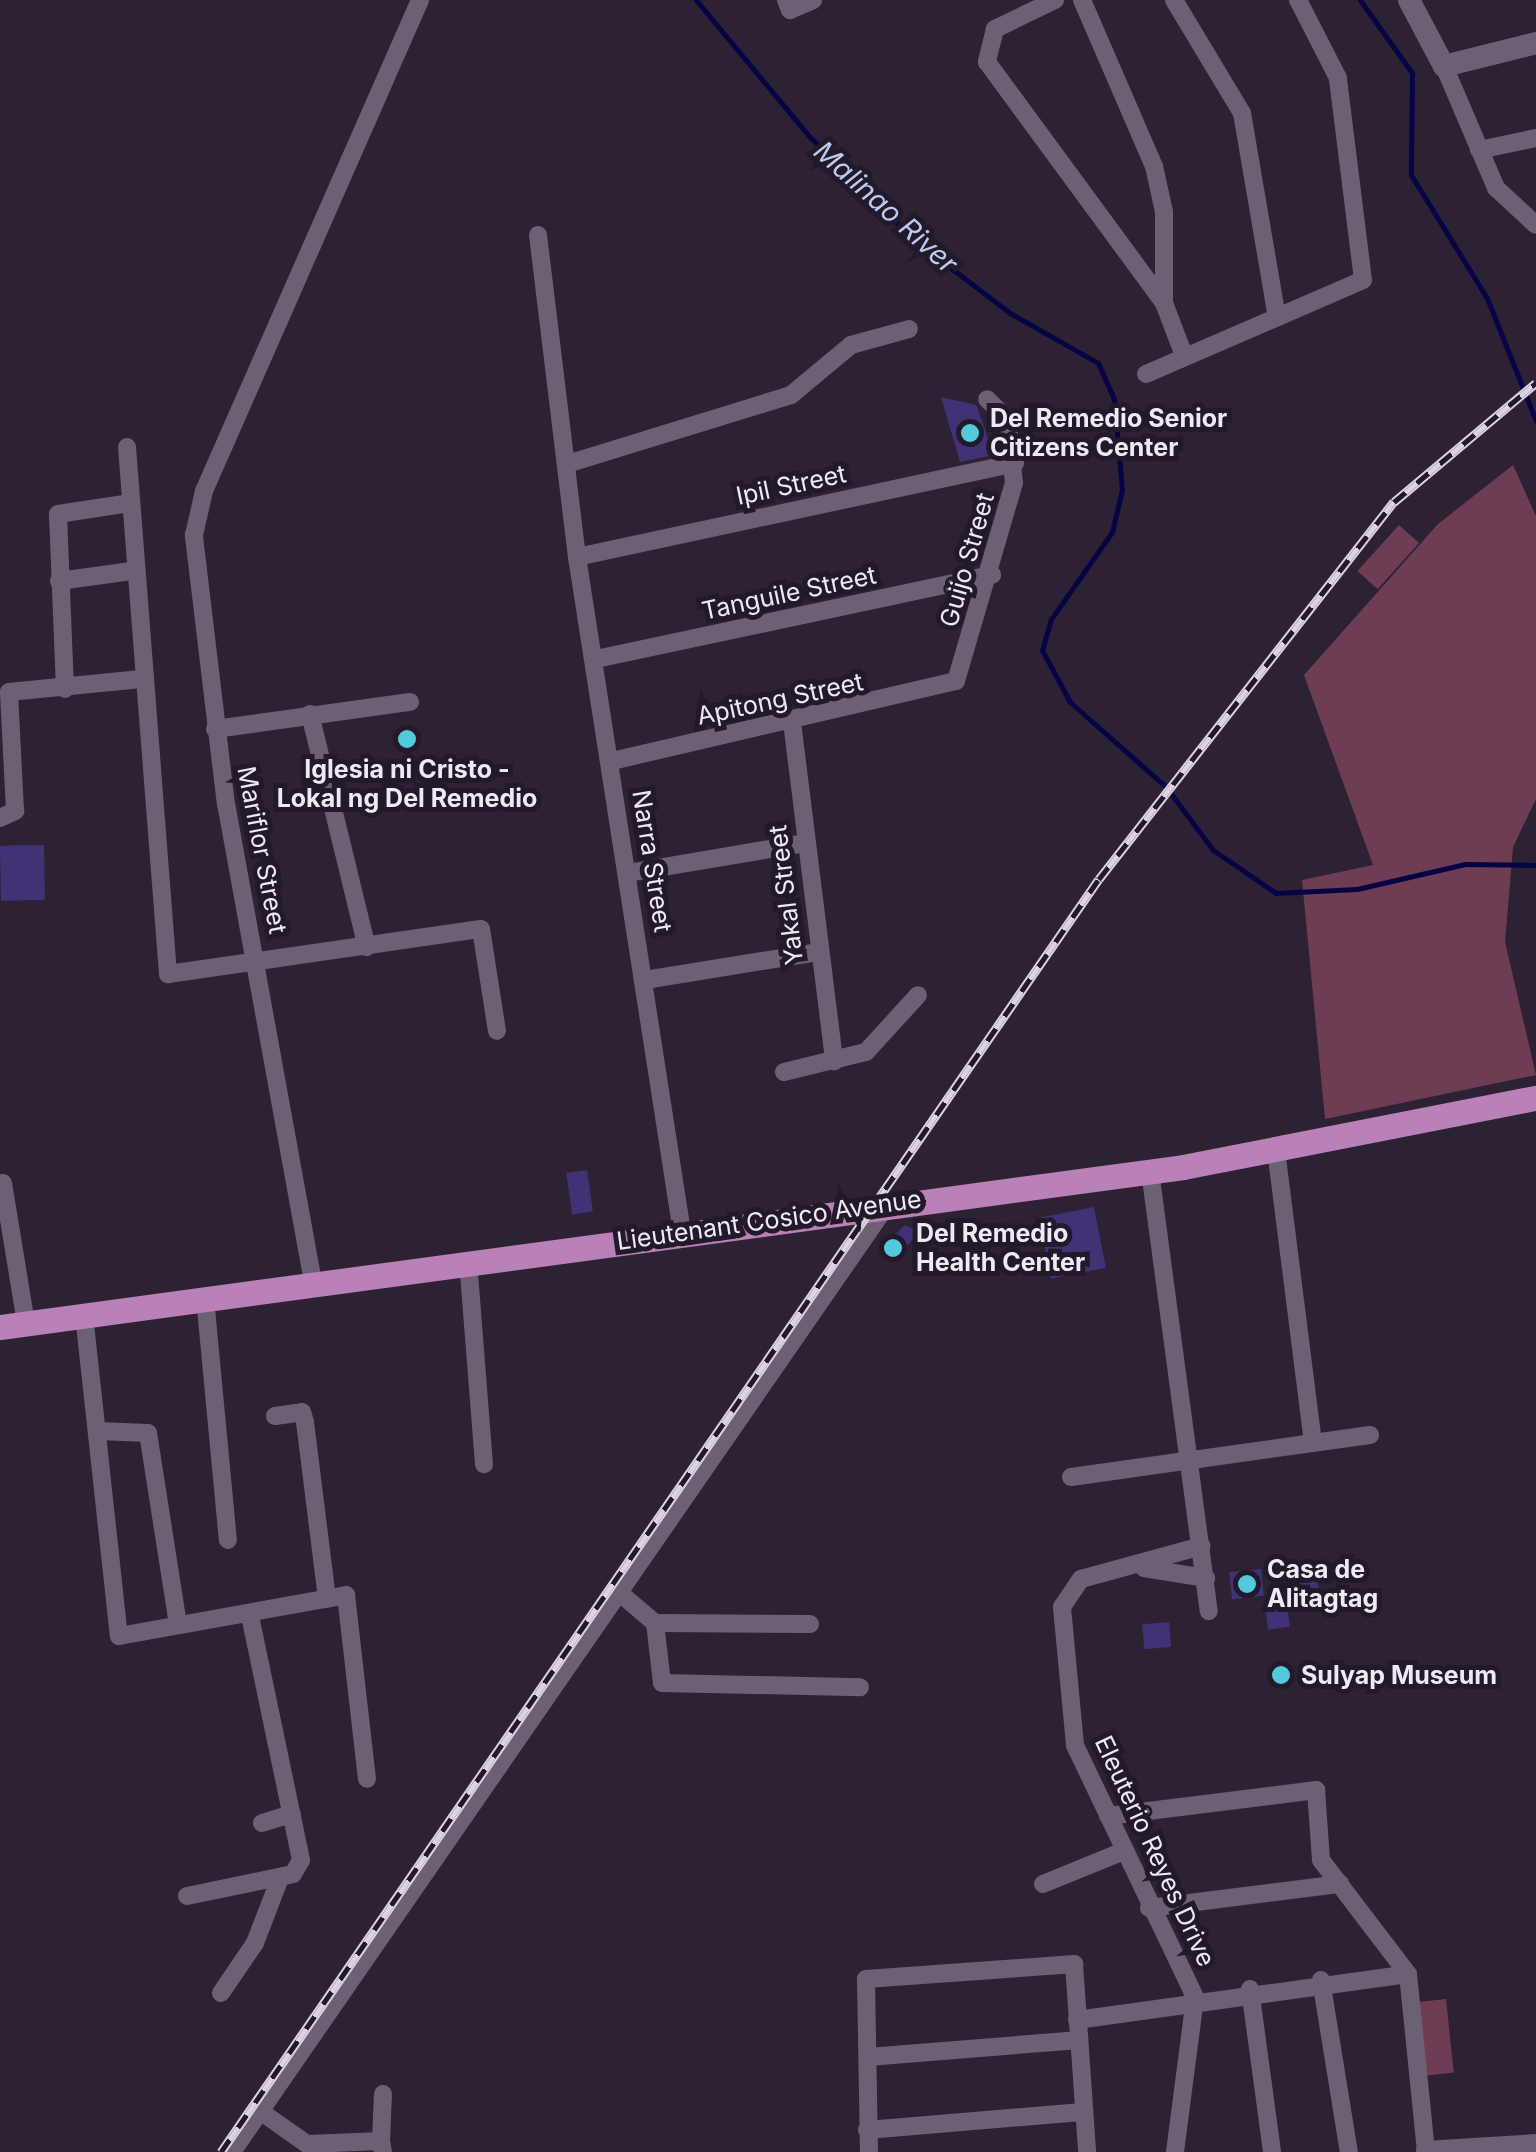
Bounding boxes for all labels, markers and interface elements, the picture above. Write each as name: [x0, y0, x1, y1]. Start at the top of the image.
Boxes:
water label: Malinao River: [807, 134, 965, 280]
place label: Del Remedio Senior Citizens Center: [990, 404, 1227, 463]
marker: Del Remedio Senior Citizens Center: [959, 422, 981, 444]
street label: Ipil Street: [733, 459, 849, 511]
street label: Guijo Street: [934, 489, 1000, 631]
street label: Tanguile Street: [699, 560, 879, 626]
street label: Apitong Street: [694, 667, 866, 731]
marker: Iglesia ni Cristo - Lokal ng Del Remedio: [396, 728, 418, 750]
place label: Iglesia ni Cristo - Lokal ng Del Remedio: [277, 755, 537, 814]
street label: Mariflor Street: [231, 764, 293, 936]
street label: Narra Street: [626, 788, 678, 934]
street label: Yakal Street: [763, 823, 809, 967]
street label: Lieutenant Cosico Avenue: [615, 1184, 923, 1256]
place label: Del Remedio Health Center: [916, 1219, 1085, 1278]
marker: Del Remedio Health Center: [880, 1235, 906, 1261]
place label: Casa de Alitagtag: [1267, 1555, 1378, 1614]
marker: Casa de Alitagtag: [1236, 1573, 1258, 1595]
place label: Sulyap Museum: [1301, 1660, 1497, 1690]
marker: Sulyap Museum: [1270, 1664, 1292, 1686]
street label: Eleuterio Reyes Drive: [1088, 1731, 1222, 1971]

